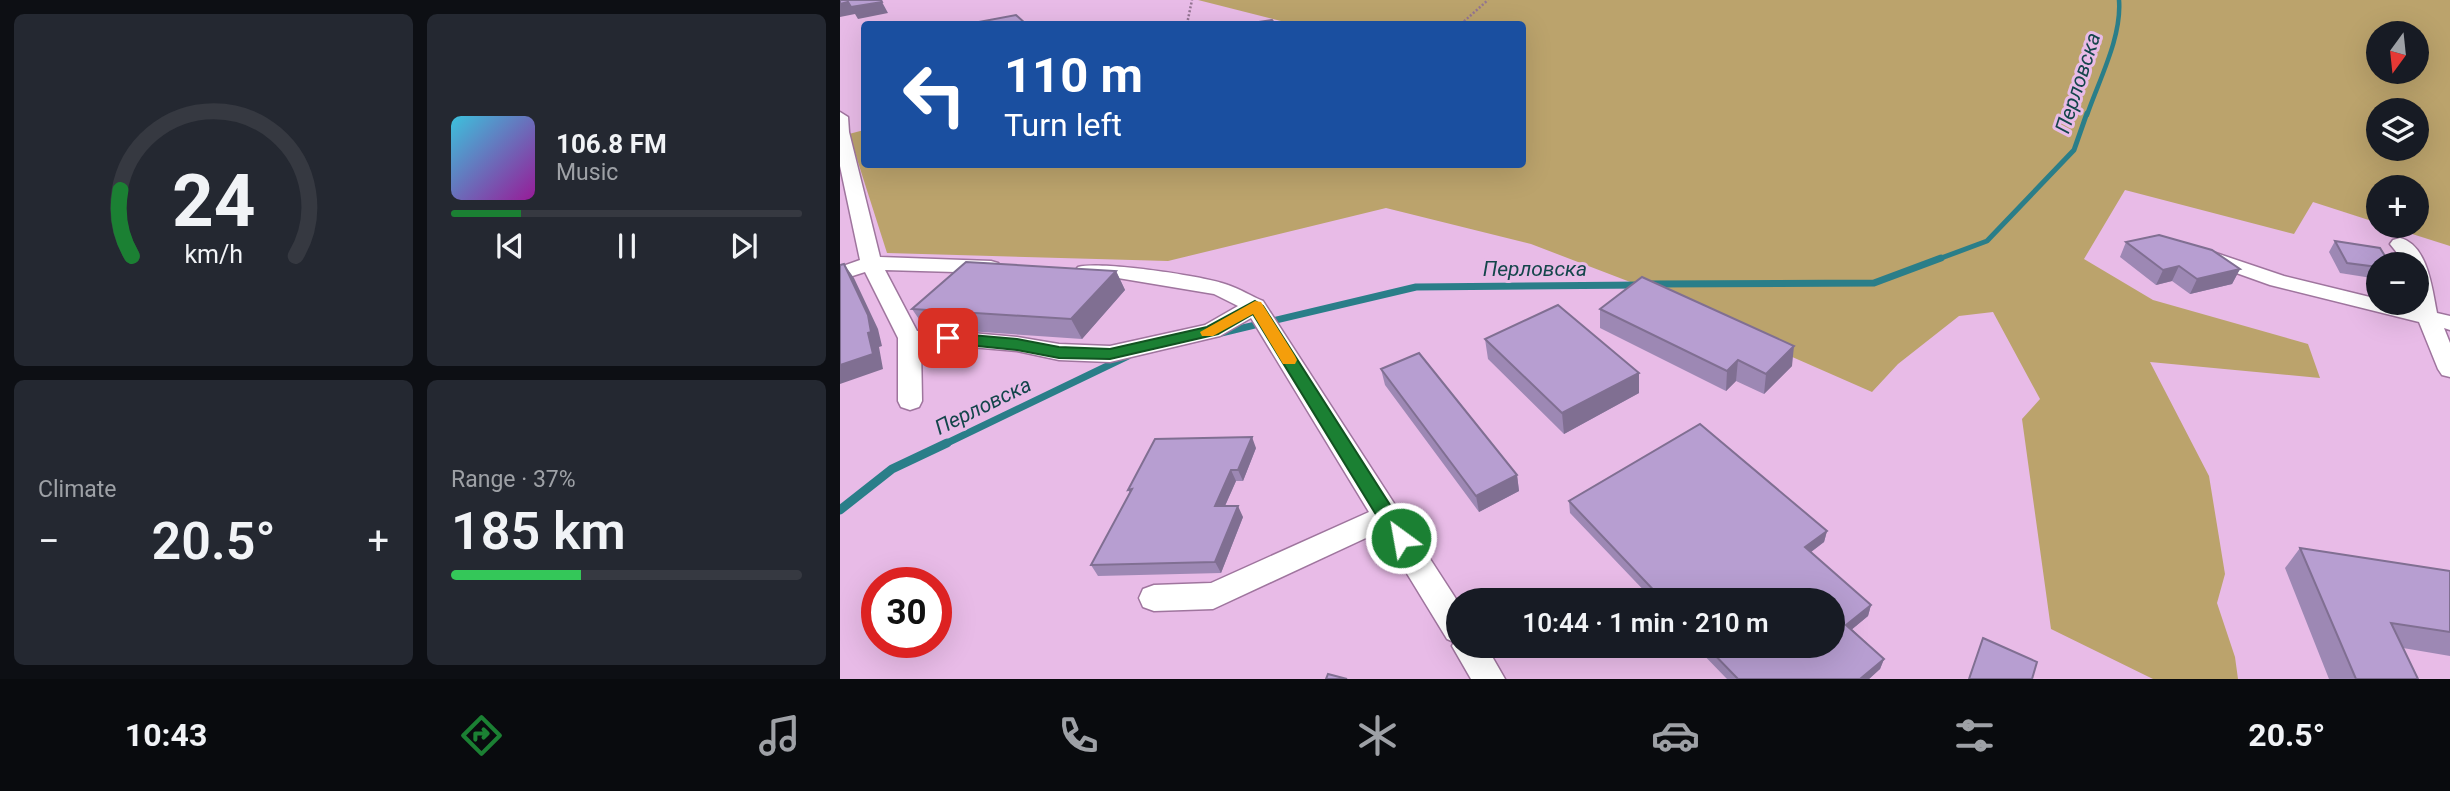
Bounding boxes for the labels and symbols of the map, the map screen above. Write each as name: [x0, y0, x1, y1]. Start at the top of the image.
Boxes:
north arrow: [2366, 21, 2429, 84]
water label: Перловска: [2050, 30, 2106, 136]
water label: Перловска: [1483, 257, 1587, 281]
pin: [918, 308, 978, 368]
water label: Перловска: [931, 372, 1035, 440]
position arrow: [1364, 501, 1438, 575]
speed limit sign: 30: [861, 567, 952, 658]

